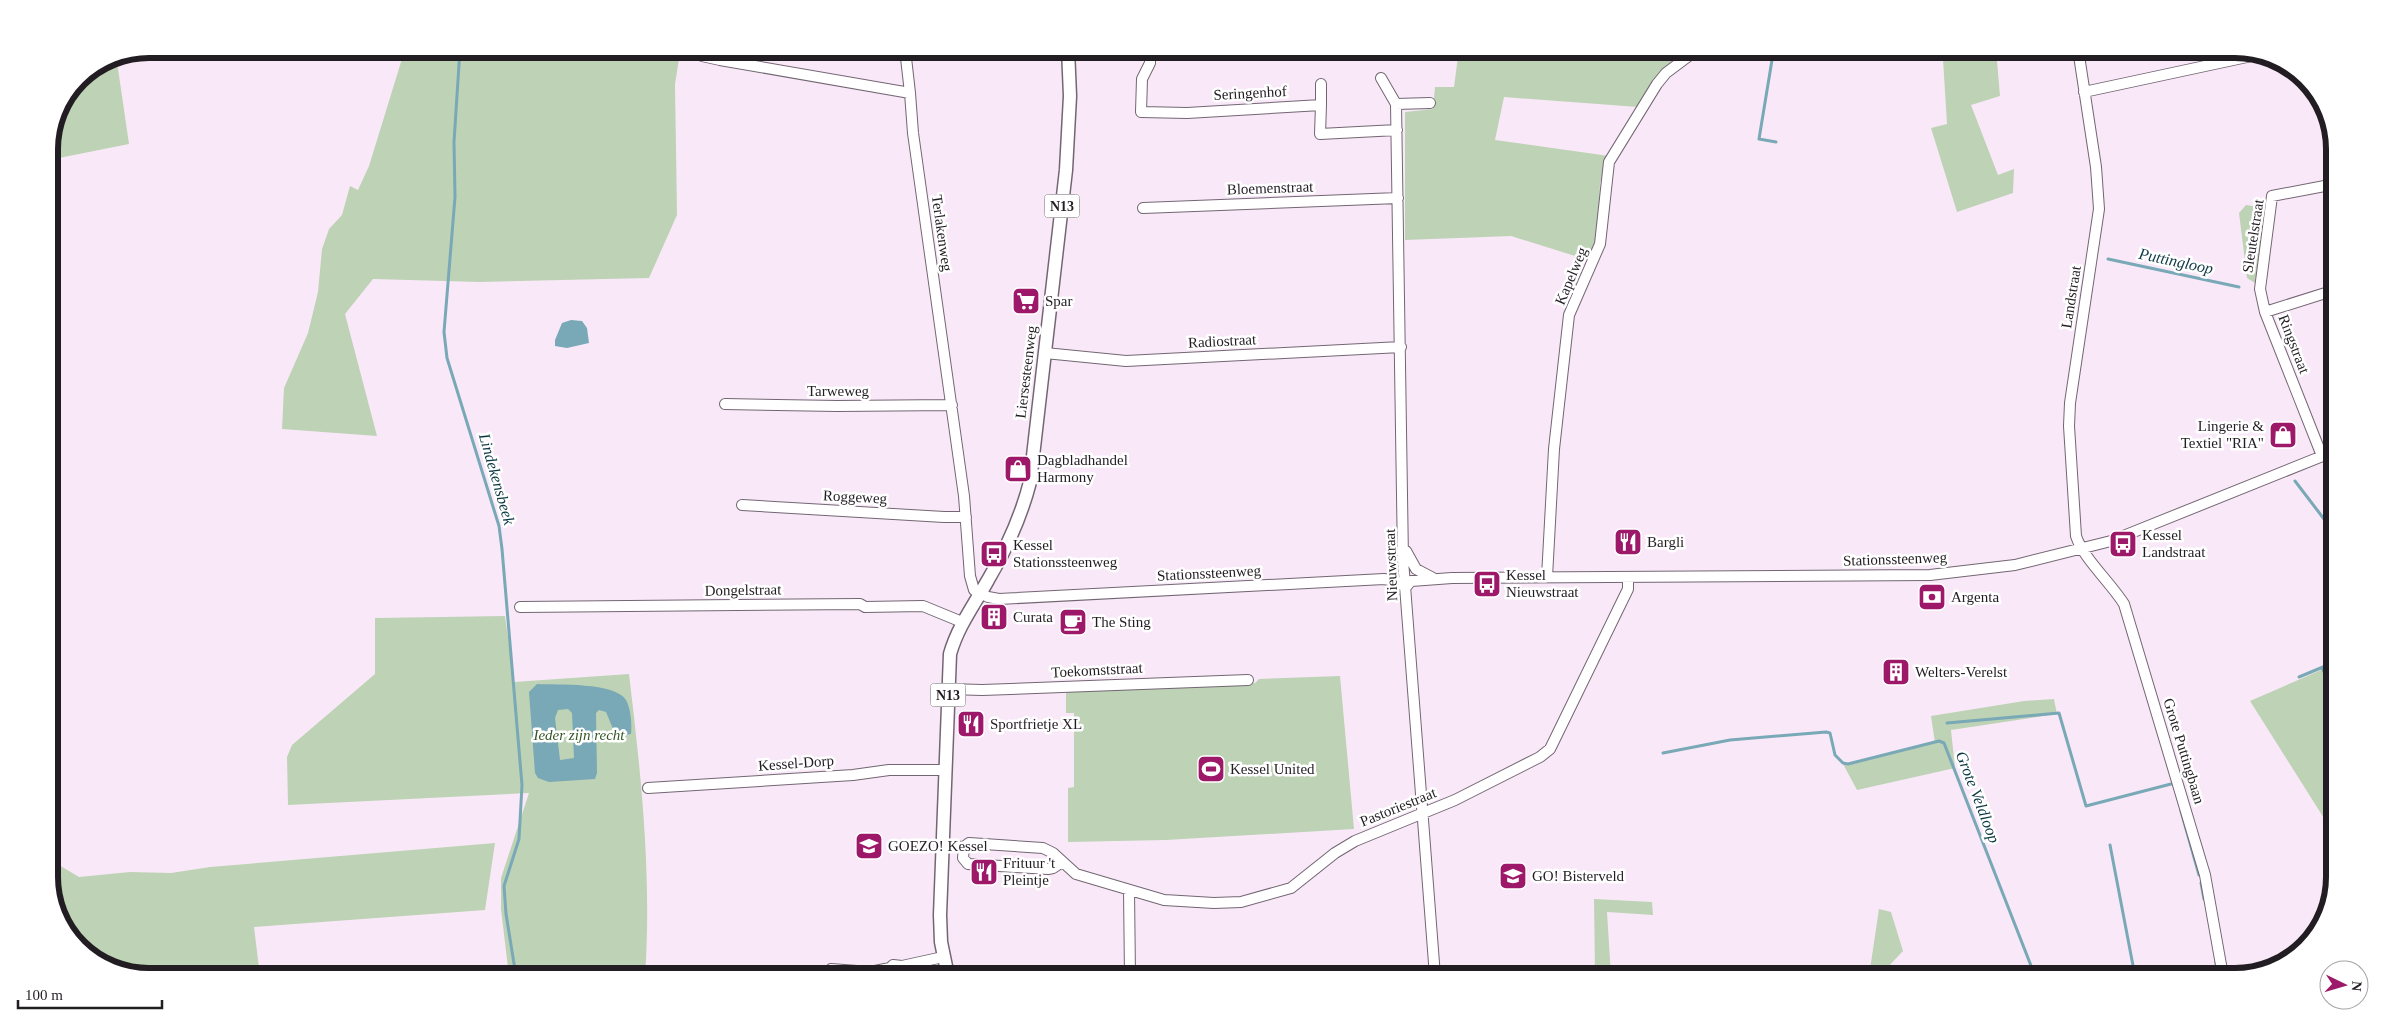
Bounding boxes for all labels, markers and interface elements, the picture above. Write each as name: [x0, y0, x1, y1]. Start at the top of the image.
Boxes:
street label: Seringenhof: [1213, 83, 1287, 103]
street label: Bloemenstraat: [1226, 178, 1314, 198]
street label: Terlakenweg: [929, 194, 955, 273]
road number: N13: [1044, 195, 1080, 218]
street label: Sleutelstraat: [2239, 197, 2267, 274]
street label: Kapelweg: [1552, 244, 1590, 307]
water label: Puttingloop: [2136, 245, 2215, 278]
street label: Landstraat: [2058, 264, 2084, 330]
supermarket icon: Spar: [1011, 286, 1041, 316]
place label: Spar: [1045, 293, 1073, 309]
street label: Ringstraat: [2275, 312, 2313, 376]
street label: Liersesteenweg: [1012, 324, 1040, 419]
street label: Radiostraat: [1187, 331, 1257, 351]
street label: Tarweweg: [807, 383, 870, 399]
place label: Lingerie & Textiel "RIA": [2181, 418, 2264, 451]
shop icon: Lingerie & Textiel "RIA": [2268, 420, 2298, 450]
water label: Lindekensbeek: [476, 430, 518, 527]
place label: Dagbladhandel Harmony: [1037, 452, 1128, 485]
shop icon: Dagbladhandel Harmony: [1003, 454, 1033, 484]
street label: Roggeweg: [823, 487, 888, 507]
restaurant icon: Bargli: [1613, 527, 1643, 557]
place label: Kessel Landstraat: [2142, 527, 2206, 560]
street label: Nieuwstraat: [1382, 528, 1400, 601]
bus stop icon: Kessel Landstraat: [2108, 529, 2138, 559]
place label: Bargli: [1647, 534, 1684, 550]
place label: Kessel Stationssteenweg: [1013, 537, 1118, 570]
bus stop icon: Kessel Stationssteenweg: [979, 539, 1009, 569]
street label: Stationssteenweg: [1843, 549, 1948, 569]
street label: Stationssteenweg: [1157, 562, 1262, 584]
place label: Kessel Nieuwstraat: [1506, 567, 1579, 600]
bus stop icon: Kessel Nieuwstraat: [1472, 569, 1502, 599]
street label: Dongelstraat: [705, 581, 782, 599]
bank icon: Argenta: [1917, 582, 1947, 612]
place label: Argenta: [1951, 589, 1999, 605]
building icon: Curata: [979, 602, 1009, 632]
cafe icon: The Sting: [1058, 607, 1088, 637]
place label: Curata: [1013, 609, 1053, 625]
place label: The Sting: [1092, 614, 1151, 630]
building icon: Welters-Verelst: [1881, 657, 1911, 687]
street label: Toekomststraat: [1051, 660, 1144, 680]
place label: Welters-Verelst: [1915, 664, 2008, 680]
road number: N13: [930, 684, 966, 706]
street label: Grote Puttingbaan: [2160, 696, 2208, 806]
restaurant icon: Sportfrietje XL: [956, 709, 986, 739]
place label: Sportfrietje XL: [990, 716, 1082, 732]
park label: Ieder zijn recht: [532, 727, 625, 743]
water label: Grote Veldloop: [1952, 749, 2003, 846]
street label: Kessel-Dorp: [758, 752, 834, 774]
sports icon: Kessel United: [1196, 754, 1226, 784]
place label: Kessel United: [1230, 761, 1315, 777]
street label: Pastoriestraat: [1358, 784, 1439, 830]
school or university icon: GOEZO! Kessel: [854, 831, 884, 861]
place label: GOEZO! Kessel: [888, 838, 988, 854]
place label: Frituur 't Pleintje: [1003, 855, 1056, 888]
restaurant icon: Frituur 't Pleintje: [969, 857, 999, 887]
school or university icon: GO! Bisterveld: [1498, 861, 1528, 891]
place label: GO! Bisterveld: [1532, 868, 1625, 884]
north arrow: [2319, 960, 2369, 1010]
scale bar: [18, 978, 161, 1010]
text: N: [2349, 980, 2364, 992]
text: 100 m: [25, 987, 63, 1003]

